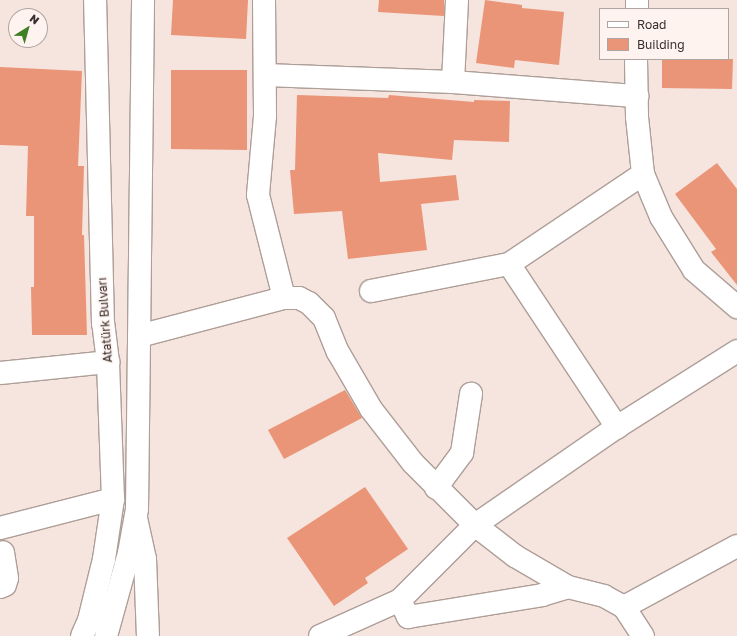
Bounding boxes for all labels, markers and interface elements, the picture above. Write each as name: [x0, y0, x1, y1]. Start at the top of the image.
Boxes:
north arrow: [8, 8, 48, 48]
legend: [599, 8, 729, 60]
text: N: [28, 11, 42, 27]
text: Road: [637, 17, 666, 32]
text: Building: [637, 37, 685, 52]
street label: Atatürk Bulvarı: [95, 277, 115, 363]

